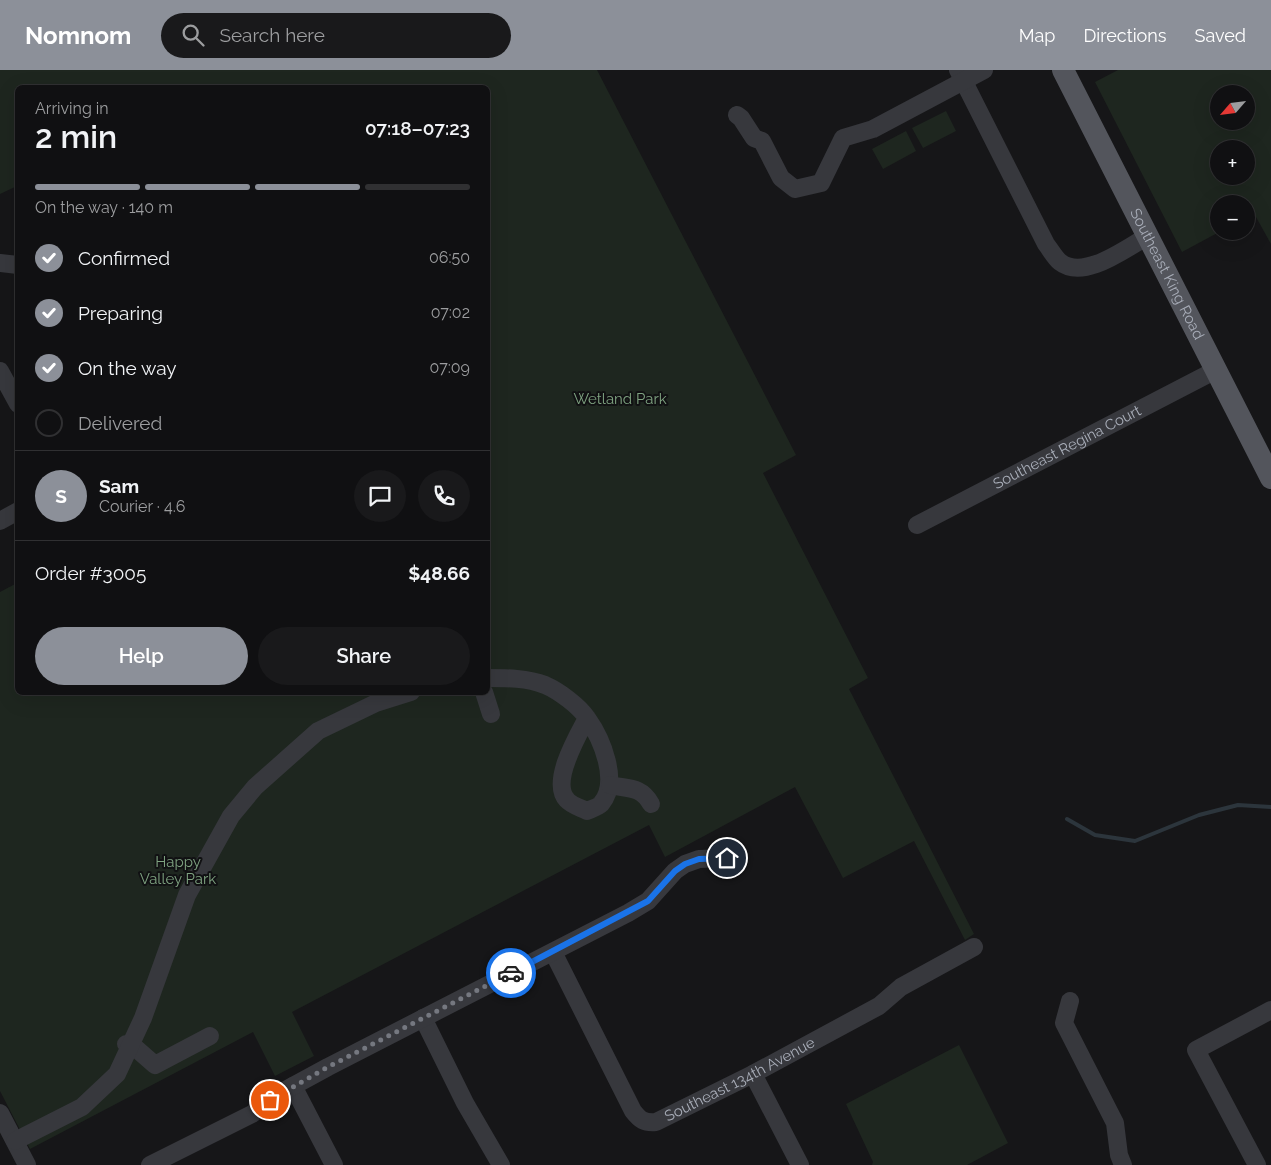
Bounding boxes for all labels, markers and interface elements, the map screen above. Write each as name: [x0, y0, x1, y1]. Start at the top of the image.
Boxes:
search box: [161, 13, 511, 58]
text: Nomnom: [25, 21, 131, 50]
icon: search: [179, 21, 207, 49]
text: Search here: [219, 24, 325, 46]
text: Map: [1019, 25, 1055, 46]
text: Directions: [1083, 25, 1167, 46]
text: Saved: [1195, 25, 1246, 46]
north arrow: [1210, 85, 1255, 130]
map controls: [1210, 85, 1255, 240]
text: Arriving in: [35, 99, 109, 118]
text: 07:18–07:23: [365, 117, 470, 139]
text: 2 min: [35, 118, 117, 155]
button: +: [1210, 140, 1255, 185]
button: −: [1210, 195, 1255, 240]
text: On the way · 140 m: [35, 198, 173, 217]
street label: Southeast King Road: [1126, 205, 1208, 343]
icon: check: [35, 244, 63, 272]
text: Confirmed: [78, 247, 170, 269]
text: 06:50: [429, 248, 470, 267]
icon: check: [35, 299, 63, 327]
text: Preparing: [78, 302, 163, 324]
text: 07:02: [431, 303, 470, 322]
icon: check: [35, 354, 63, 382]
text: On the way: [78, 357, 177, 379]
text: 07:09: [430, 358, 470, 377]
park label: Wetland Park: [573, 390, 667, 408]
street label: Southeast Regina Court: [990, 401, 1144, 493]
text: Delivered: [78, 412, 162, 434]
button: chat: [354, 470, 406, 522]
button: phone: [418, 470, 470, 522]
text: Sam: [99, 475, 139, 497]
text: S: [55, 485, 67, 507]
text: Courier · 4.6: [99, 497, 185, 516]
text: Order #3005: [35, 562, 146, 584]
text: $48.66: [408, 562, 470, 584]
button: Help: [35, 627, 248, 685]
button: Share: [258, 627, 470, 685]
pin: [706, 837, 748, 879]
icon: home: [713, 844, 741, 872]
park label: Happy Valley Park: [140, 853, 216, 888]
courier: [486, 948, 536, 998]
icon: car: [497, 959, 525, 987]
street label: Southeast 134th Avenue: [662, 1033, 818, 1125]
pin: [249, 1079, 291, 1121]
icon: bag: [256, 1086, 284, 1114]

